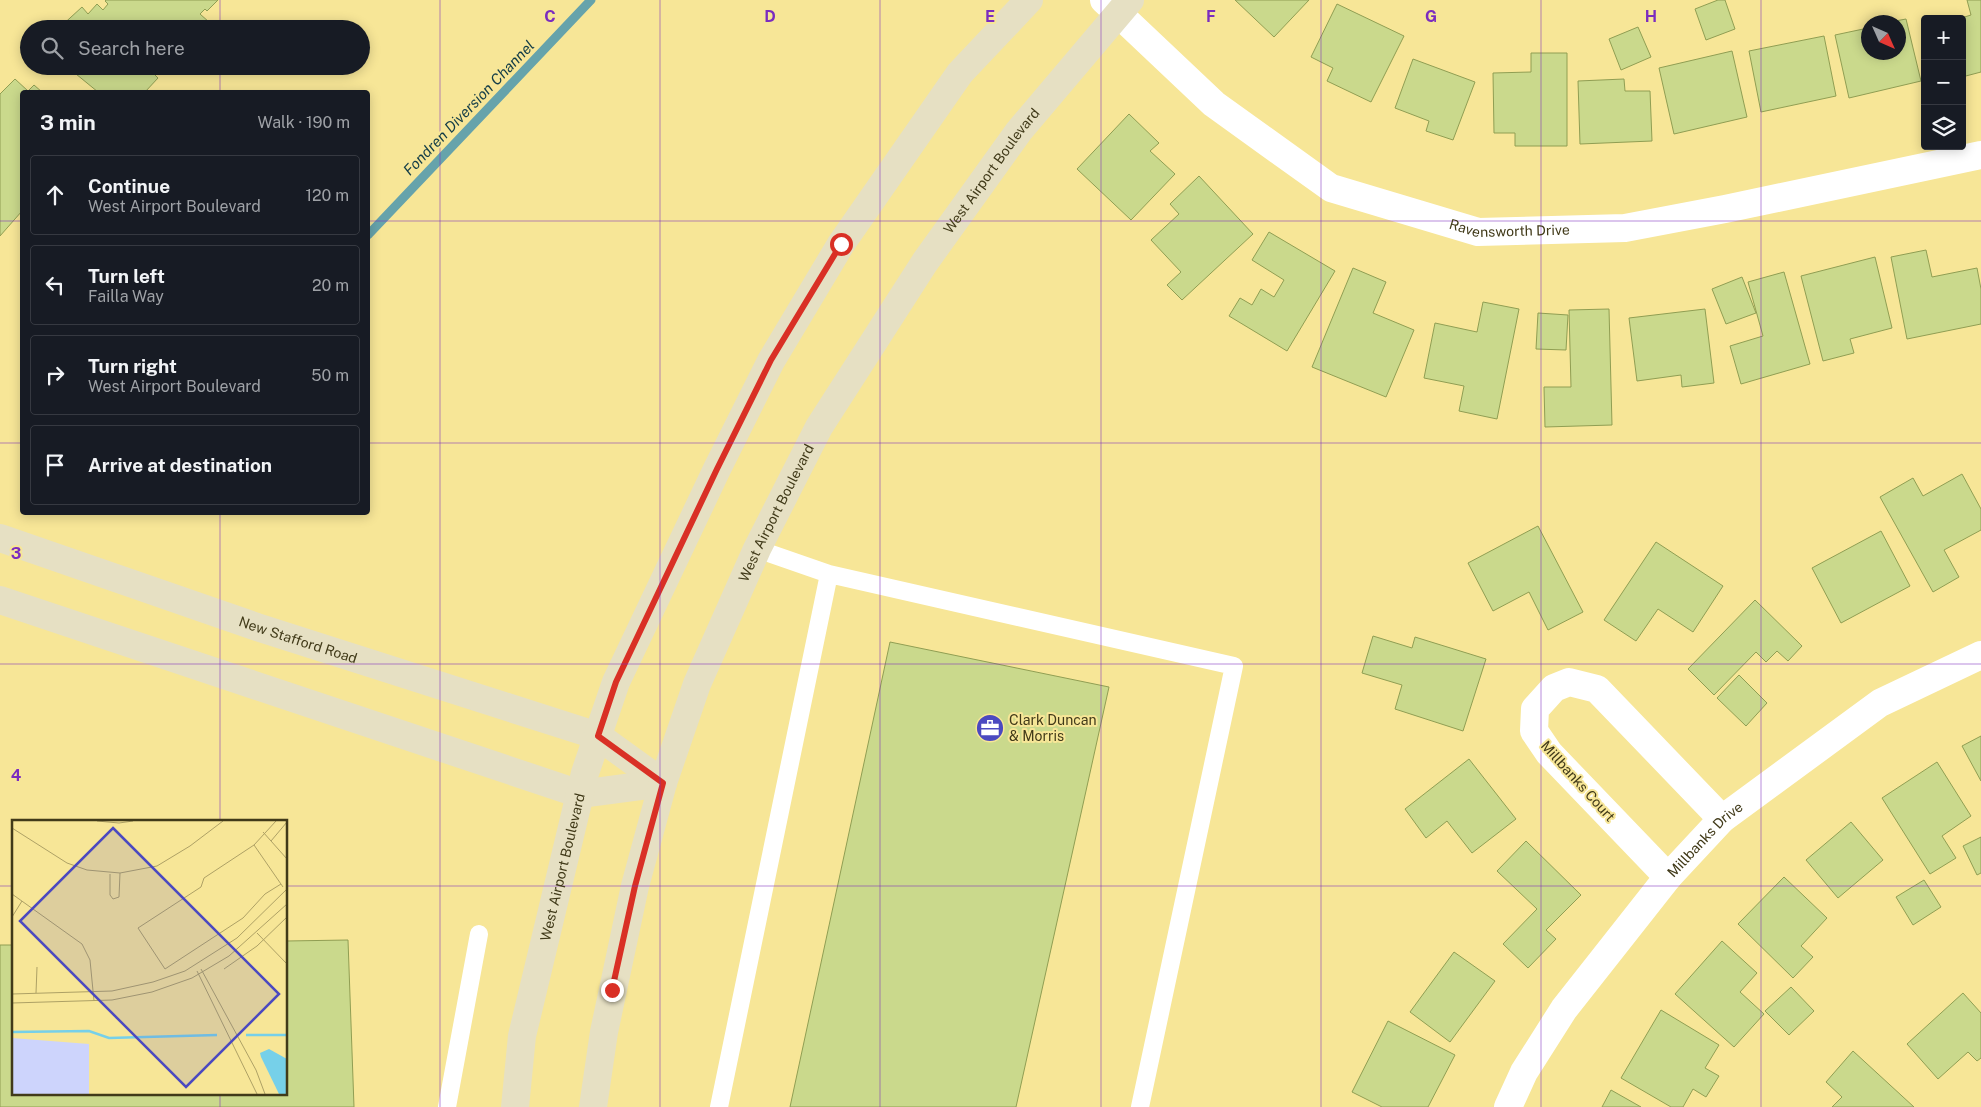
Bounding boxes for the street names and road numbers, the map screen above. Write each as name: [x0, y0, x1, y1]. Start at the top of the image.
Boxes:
street label: West Airport Boulevard: [940, 105, 1043, 237]
street label: Ravensworth Drive: [1447, 216, 1570, 240]
street label: West Airport Boulevard: [735, 441, 817, 584]
street label: New Stafford Road: [237, 613, 359, 667]
street label: Millbanks Court: [1538, 737, 1618, 825]
street label: West Airport Boulevard: [537, 792, 588, 943]
street label: Millbanks Drive: [1664, 799, 1746, 880]

